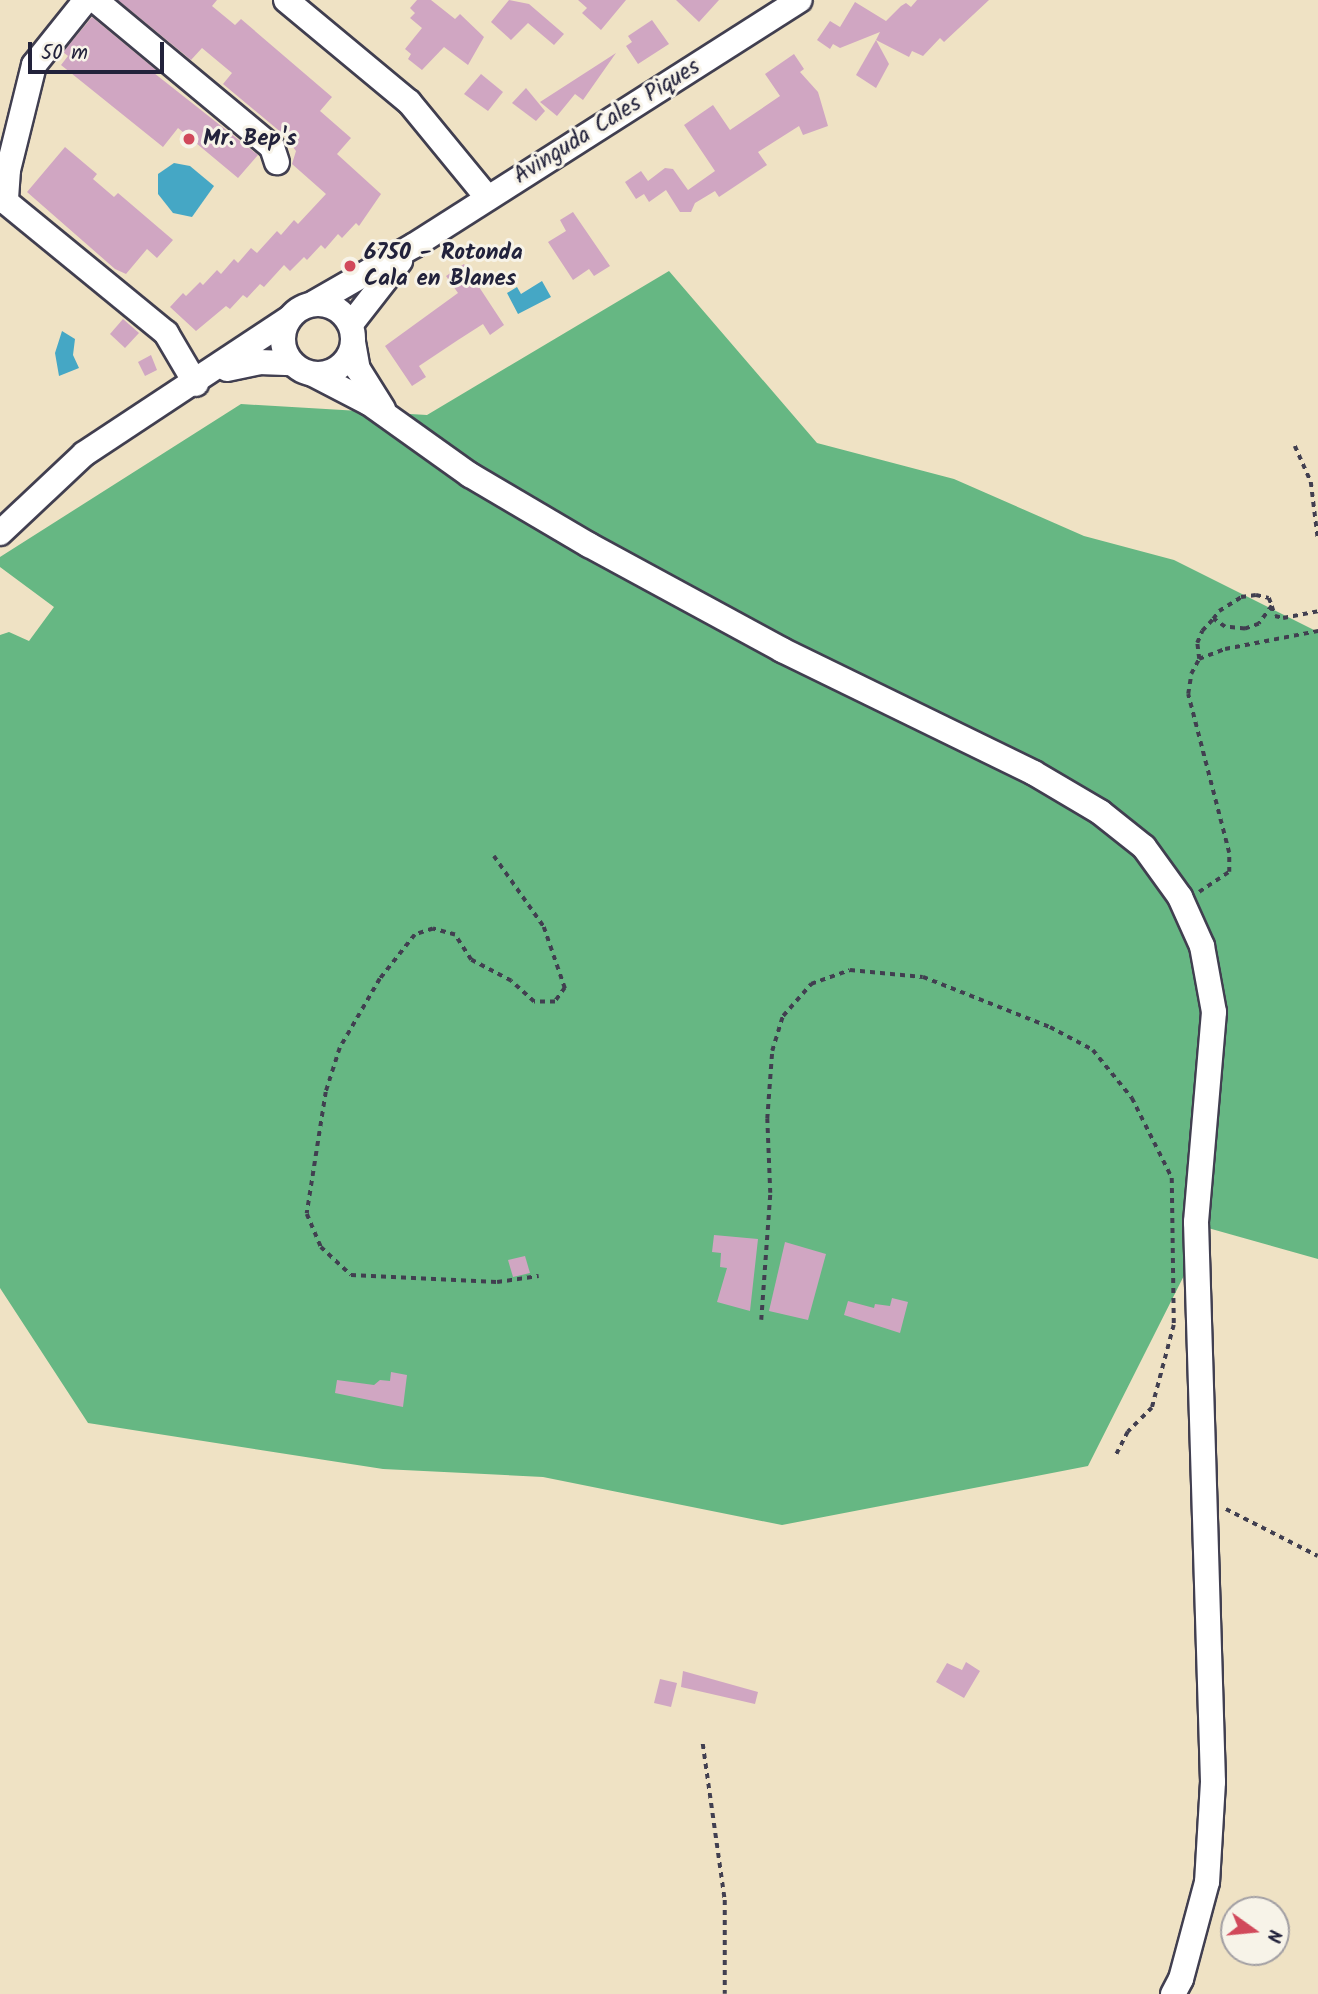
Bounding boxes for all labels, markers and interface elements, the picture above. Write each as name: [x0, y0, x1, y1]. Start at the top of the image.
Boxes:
scale bar: [32, 28, 168, 72]
text: 50 m: [41, 37, 88, 70]
street label: Avinguda Cales Piques: [509, 53, 705, 191]
place label: Mr. Bep's: [203, 125, 297, 153]
marker: Mr. Bep's: [181, 131, 197, 147]
place label: 6750 - Rotonda Cala en Blanes: [364, 239, 523, 293]
marker: 6750 - Rotonda Cala en Blanes: [342, 258, 358, 274]
north arrow: [1220, 1896, 1290, 1966]
text: N: [1257, 1926, 1289, 1946]

